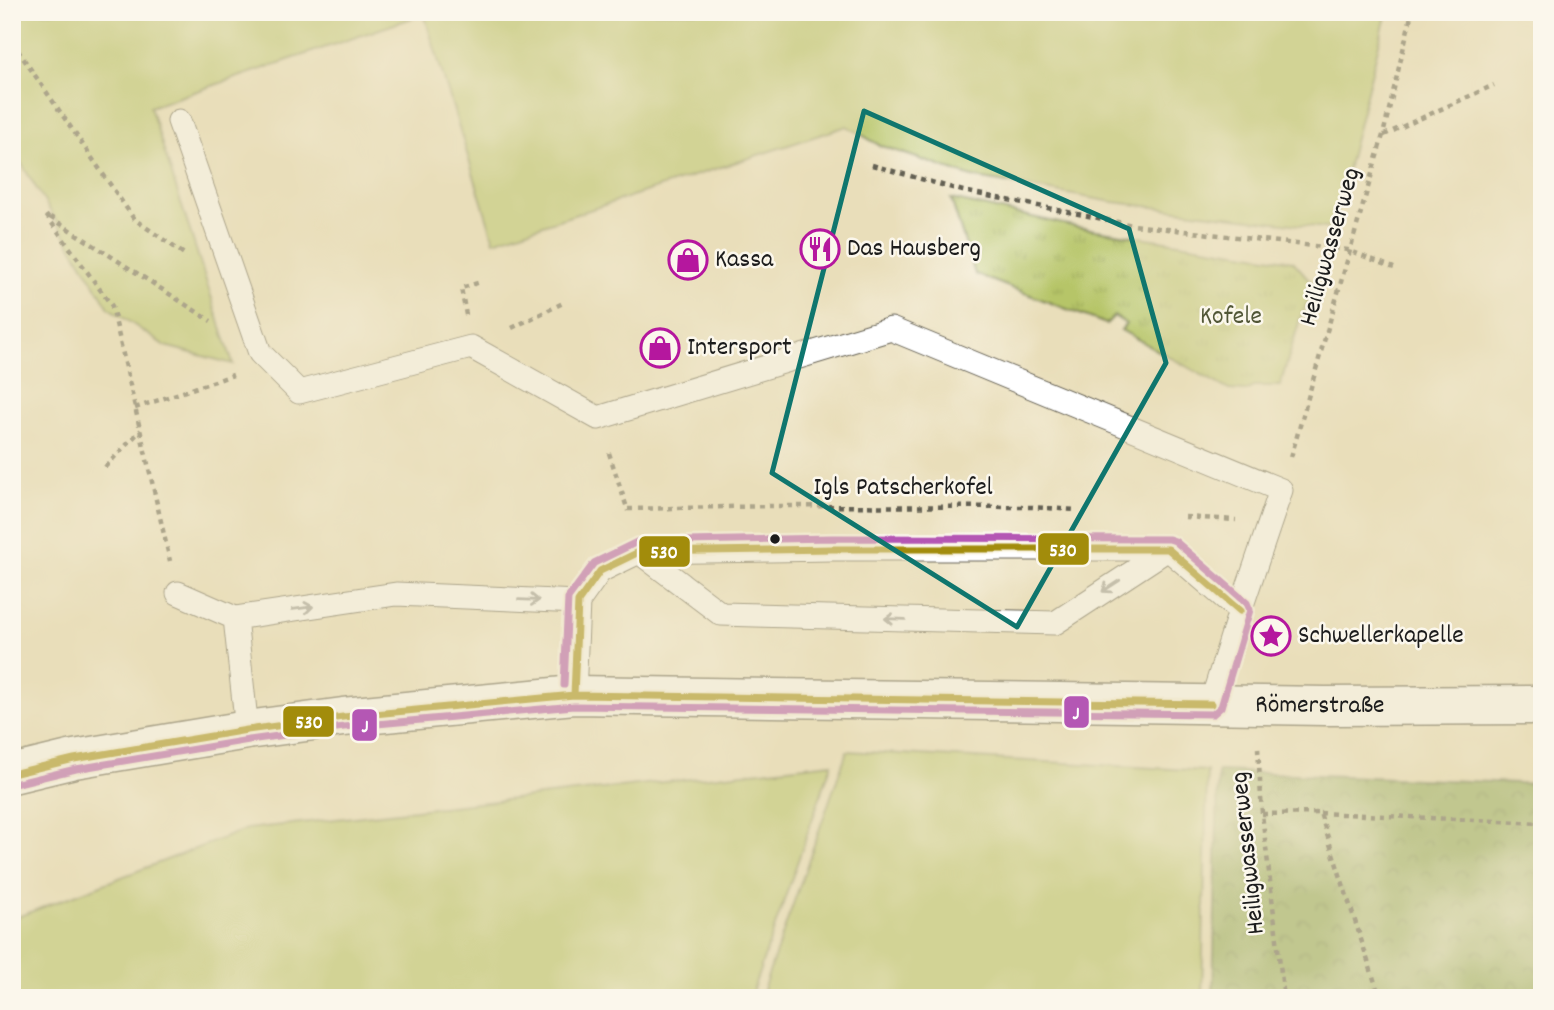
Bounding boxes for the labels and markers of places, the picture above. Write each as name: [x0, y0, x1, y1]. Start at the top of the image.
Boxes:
restaurant icon: Das Hausberg: [799, 228, 841, 270]
place label: Das Hausberg: [847, 231, 981, 268]
shop icon: Kassa: [667, 239, 709, 281]
place label: Kassa: [715, 242, 774, 279]
shop icon: Intersport: [639, 327, 681, 369]
place label: Intersport: [687, 330, 792, 367]
unlabelled marker: [768, 532, 782, 546]
place icon: Schwellerkapelle: [1250, 615, 1292, 657]
place label: Schwellerkapelle: [1298, 618, 1464, 655]

